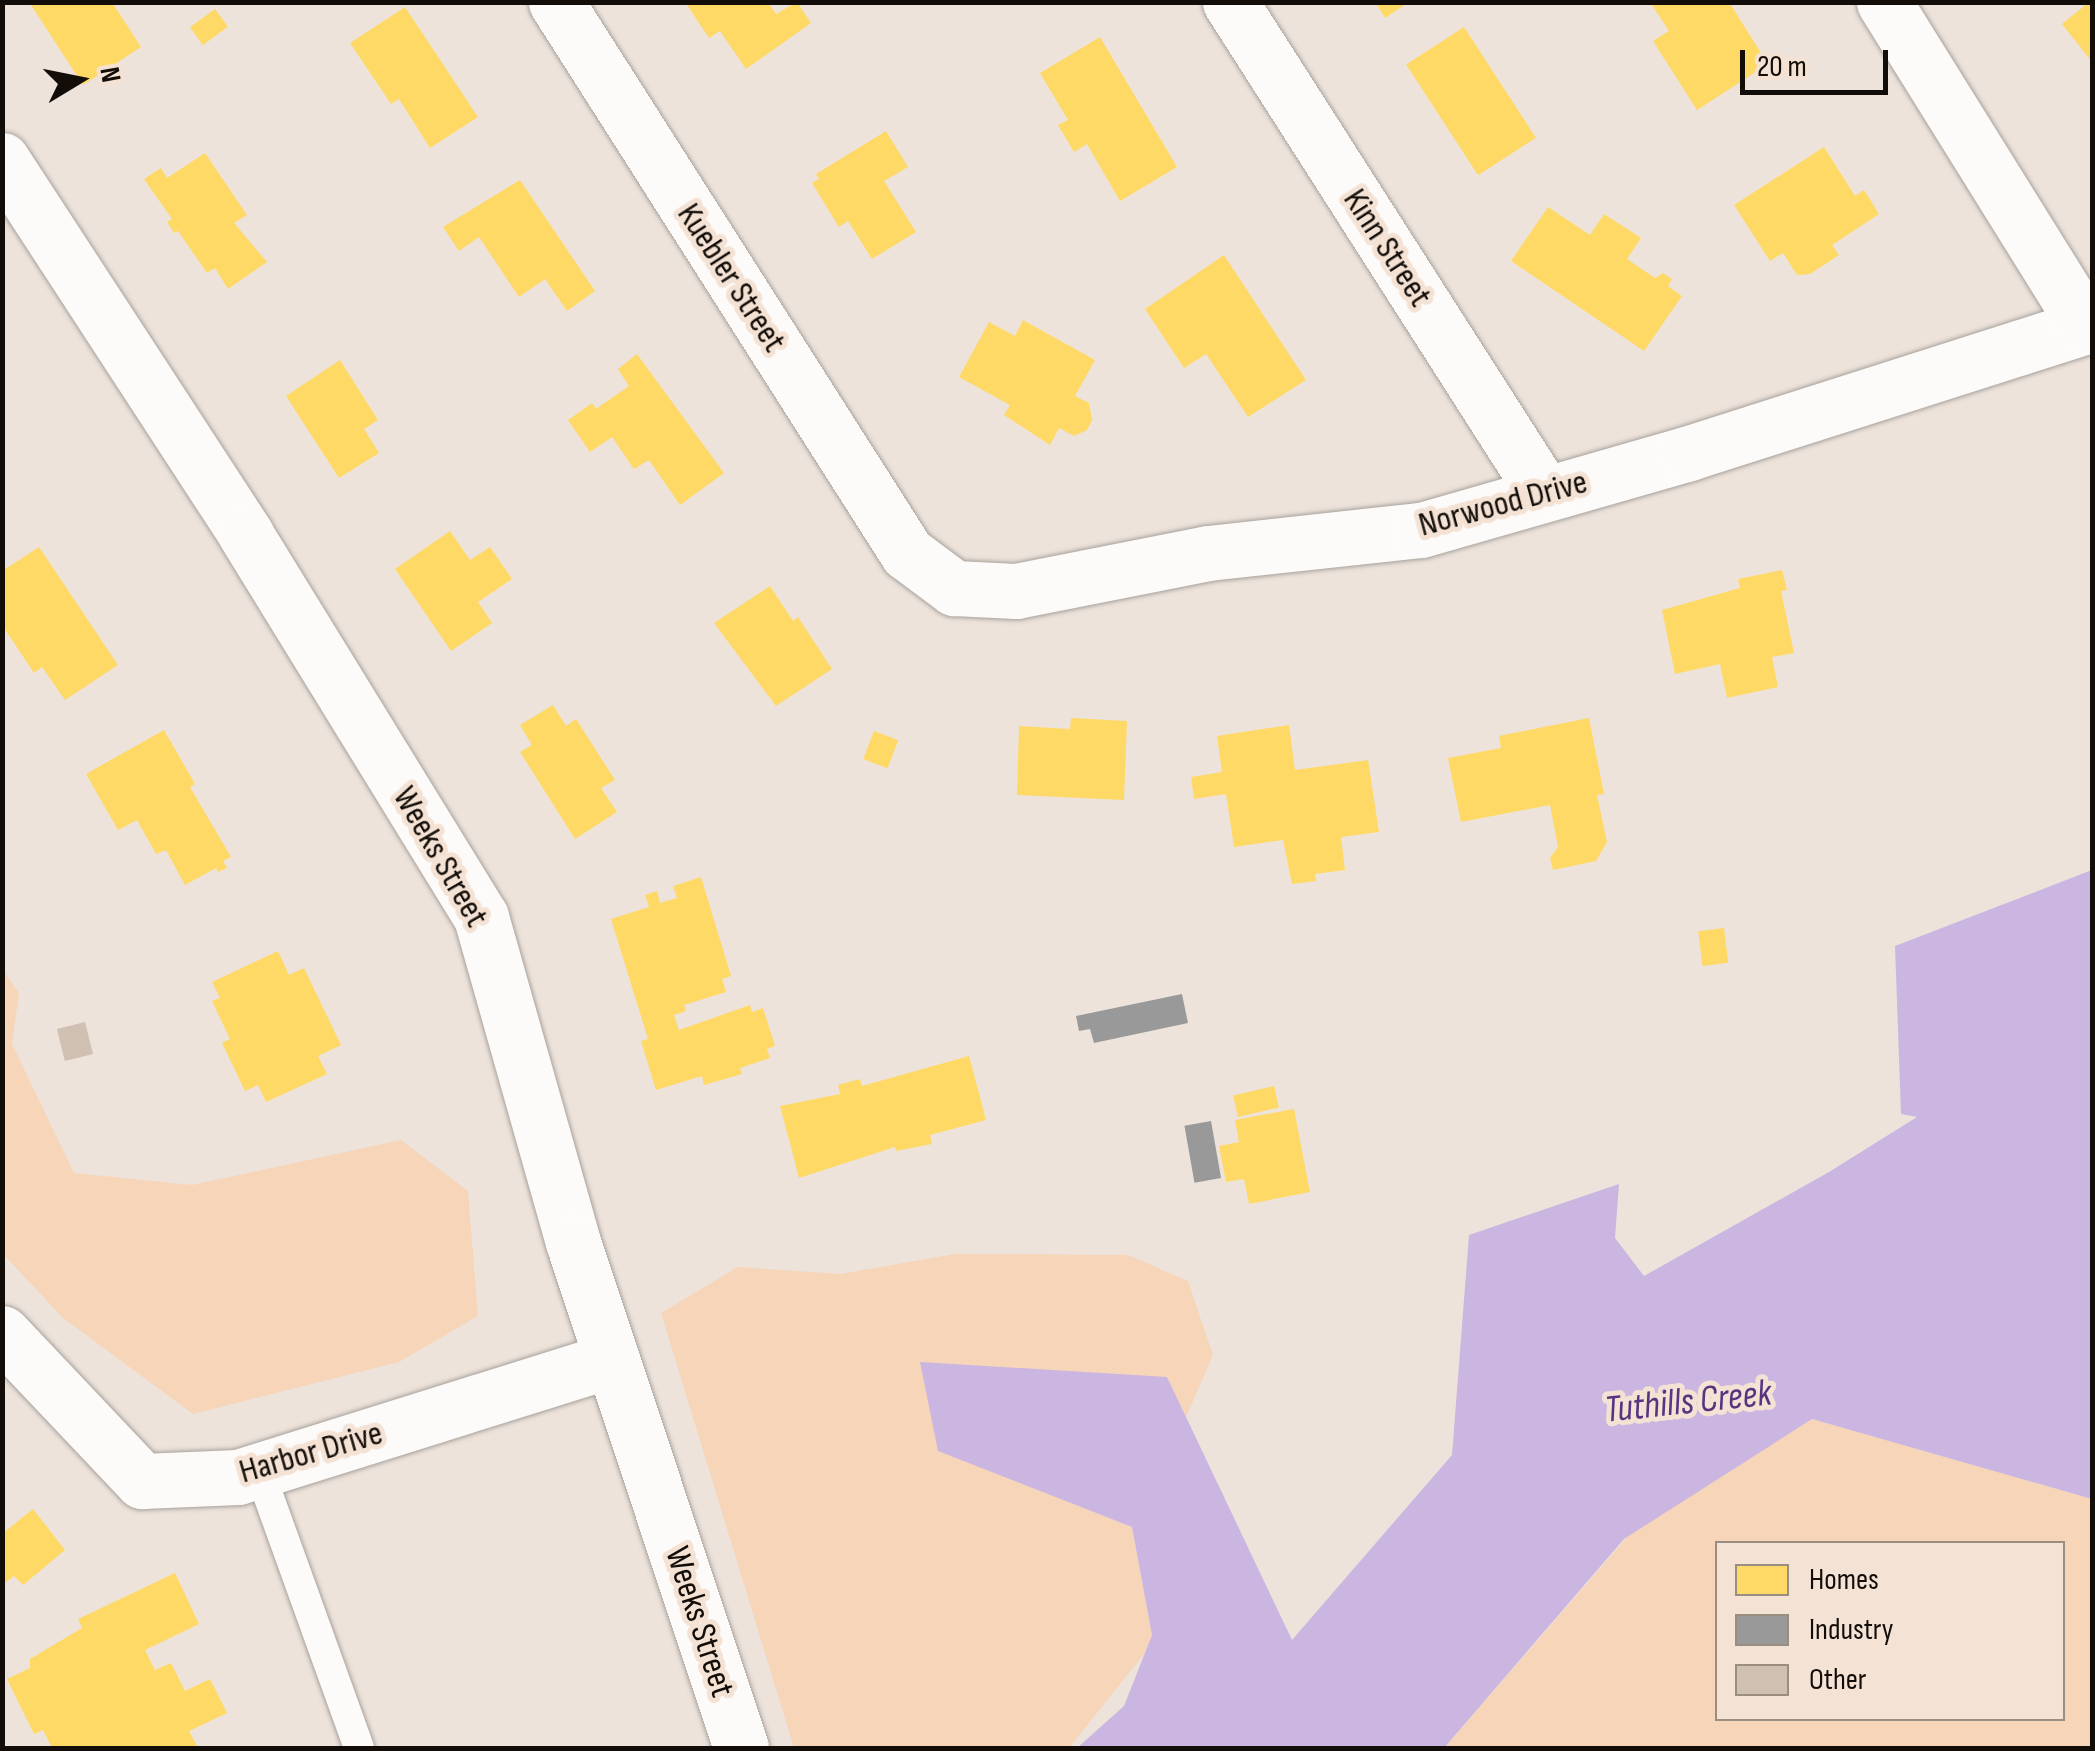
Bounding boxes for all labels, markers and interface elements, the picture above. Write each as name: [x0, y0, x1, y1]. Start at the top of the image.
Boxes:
north arrow: [30, 30, 130, 130]
scale bar: [1745, 30, 1892, 92]
text: 20 m: [1757, 49, 1807, 85]
text: N: [92, 64, 128, 85]
street label: Kinn Street: [1333, 181, 1441, 315]
street label: Kuebler Street: [667, 196, 795, 360]
street label: Norwood Drive: [1414, 461, 1592, 547]
street label: Weeks Street: [383, 779, 497, 935]
water label: Tuthills Creek: [1602, 1371, 1774, 1433]
street label: Harbor Drive: [235, 1413, 387, 1493]
legend: [1715, 1541, 2065, 1721]
street label: Weeks Street: [655, 1542, 743, 1702]
text: Homes: [1809, 1562, 1879, 1598]
text: Industry: [1809, 1612, 1893, 1648]
text: Other: [1809, 1662, 1866, 1698]

